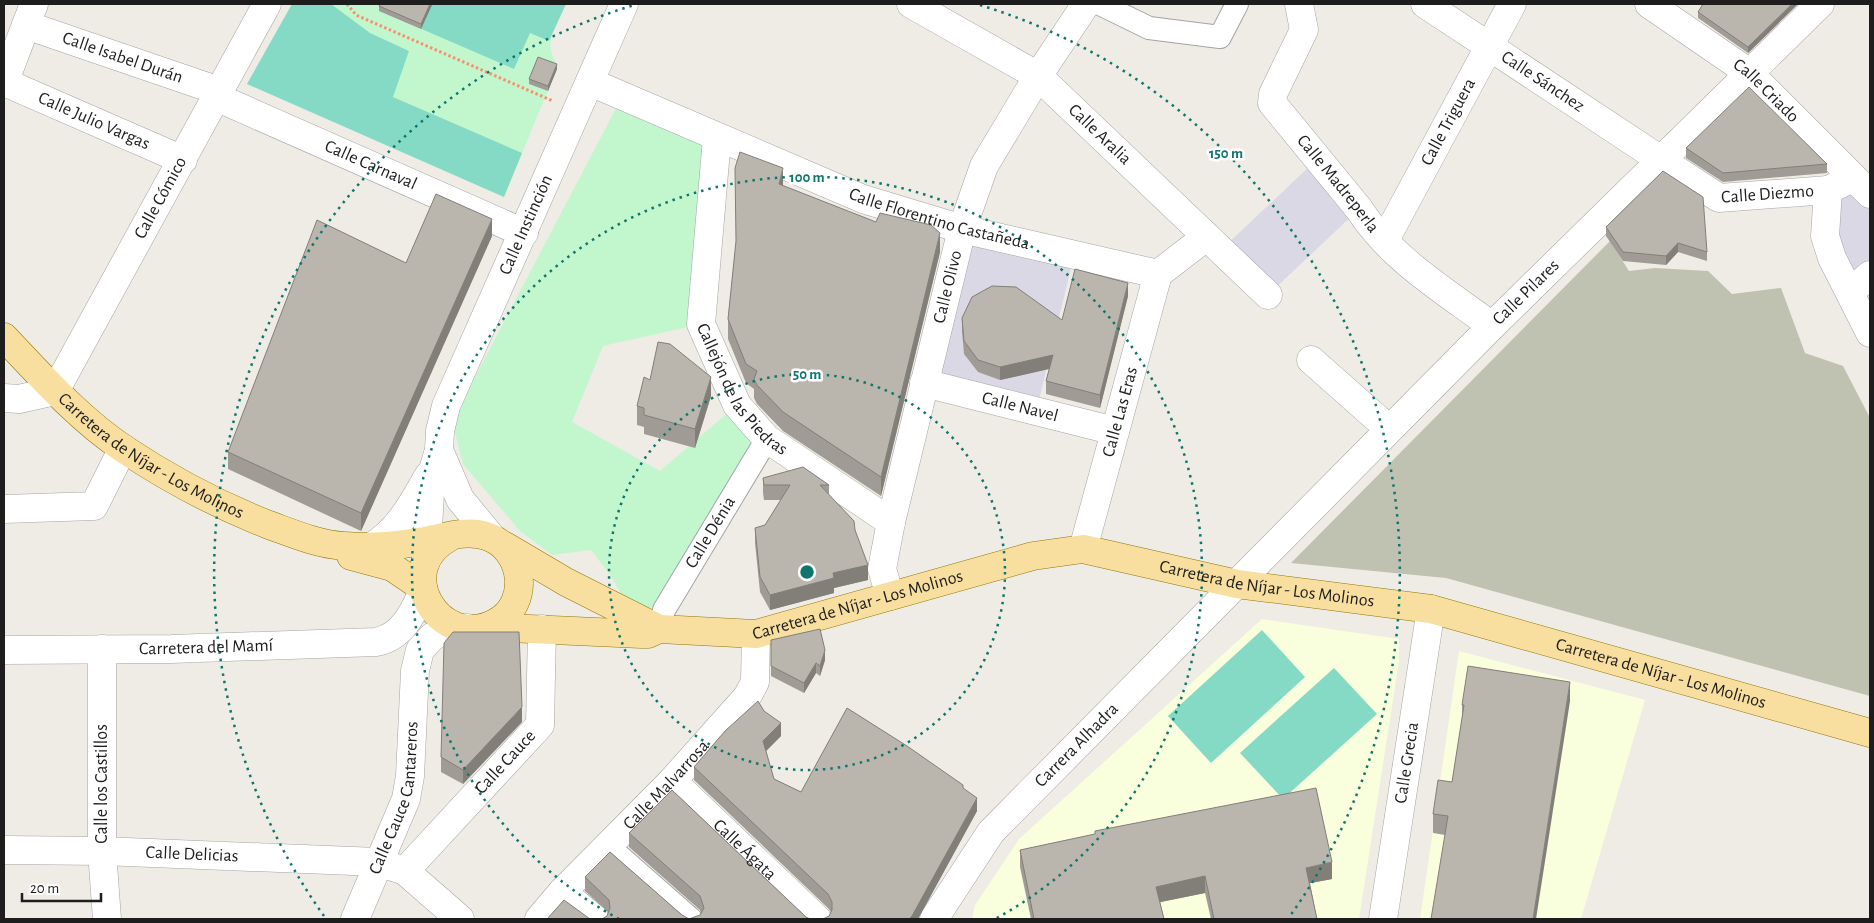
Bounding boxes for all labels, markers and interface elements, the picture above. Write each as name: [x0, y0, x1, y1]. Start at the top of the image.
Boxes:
street label: Calle Isabel Durán: [60, 29, 185, 87]
street label: Calle Sánchez: [1498, 48, 1587, 116]
street label: Calle Criado: [1730, 56, 1802, 126]
street label: Calle Triguera: [1418, 75, 1479, 169]
street label: Calle Julio Vargas: [35, 89, 152, 153]
street label: Calle Aralia: [1065, 101, 1134, 168]
street label: Calle Madreperla: [1293, 132, 1382, 236]
street label: Calle Carnaval: [322, 137, 419, 193]
text: 150 m: [1209, 146, 1243, 161]
street label: Calle Cómico: [131, 154, 190, 242]
text: 100 m: [789, 170, 825, 185]
street label: Calle Instinción: [496, 172, 556, 278]
street label: Calle Diezmo: [1721, 182, 1815, 207]
street label: Calle Florentino Castañeda: [846, 185, 1031, 253]
street label: Calle Olivo: [930, 248, 966, 325]
street label: Calle Pilares: [1490, 256, 1563, 329]
street label: Callejón de las Piedras: [693, 321, 790, 459]
street label: Calle Las Eras: [1100, 365, 1141, 459]
text: 50 m: [793, 367, 821, 382]
street label: Calle Navel: [980, 389, 1060, 425]
street label: Carretera de Níjar - Los Molinos: [55, 390, 246, 522]
street label: Calle Dénia: [682, 494, 739, 571]
street label: Carretera de Níjar - Los Molinos: [1158, 558, 1375, 611]
centre of rings: [798, 563, 816, 581]
street label: Carretera de Níjar - Los Molinos: [750, 567, 965, 644]
street label: Carretera del Mamí: [139, 636, 274, 658]
street label: Carretera de Níjar - Los Molinos: [1554, 636, 1768, 712]
street label: Carrera Alhadra: [1032, 700, 1122, 791]
street label: Calle Cauce Cantareros: [366, 721, 422, 877]
street label: Calle Grecia: [1392, 721, 1422, 805]
street label: Calle los Castillos: [93, 724, 111, 844]
street label: Calle Cauce: [472, 727, 539, 798]
street label: Calle Malvarrosa: [620, 737, 713, 833]
street label: Calle Ágata: [710, 816, 779, 884]
street label: Calle Delicias: [145, 844, 239, 865]
scale bar: [22, 870, 101, 902]
text: 20 m: [30, 881, 59, 896]

